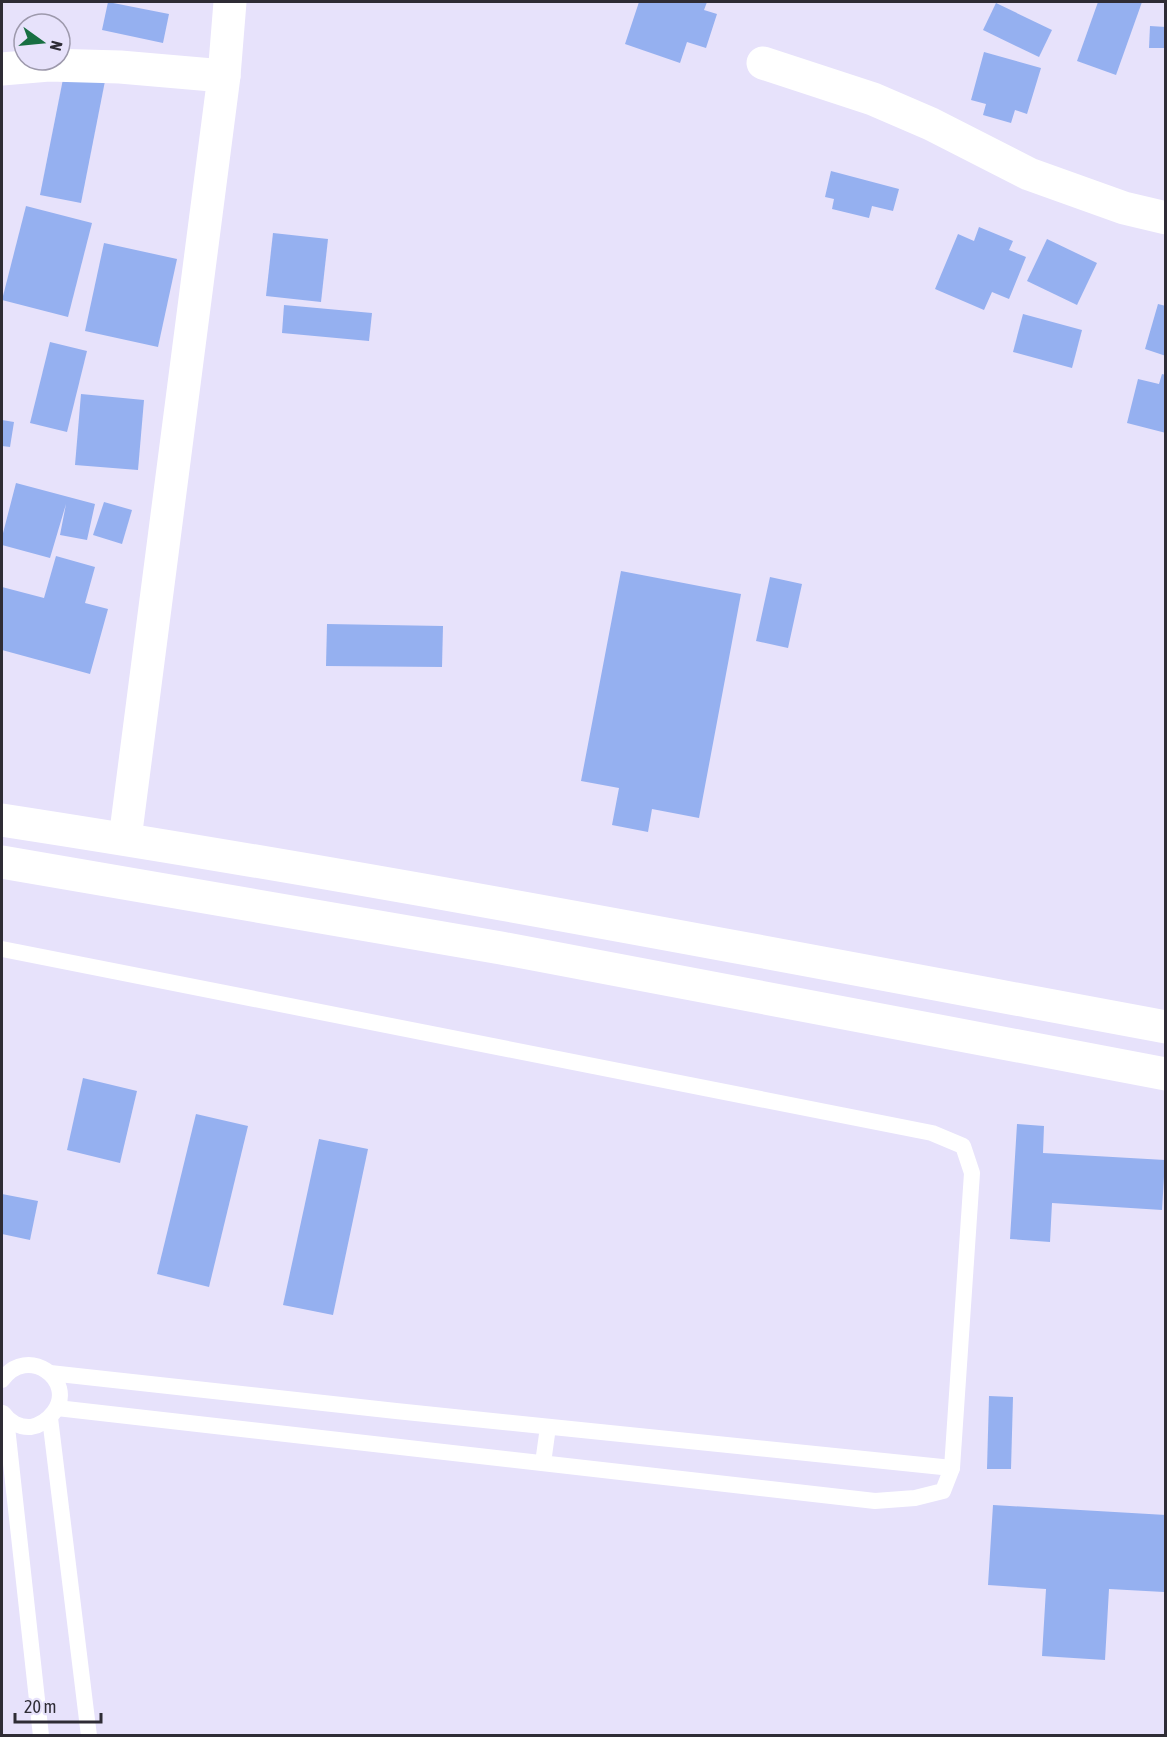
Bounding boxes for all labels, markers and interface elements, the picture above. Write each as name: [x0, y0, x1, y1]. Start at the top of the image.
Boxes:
north arrow: [12, 12, 72, 72]
text: N: [47, 39, 66, 53]
scale bar: [15, 1686, 100, 1724]
text: 20 m: [24, 1696, 56, 1717]

